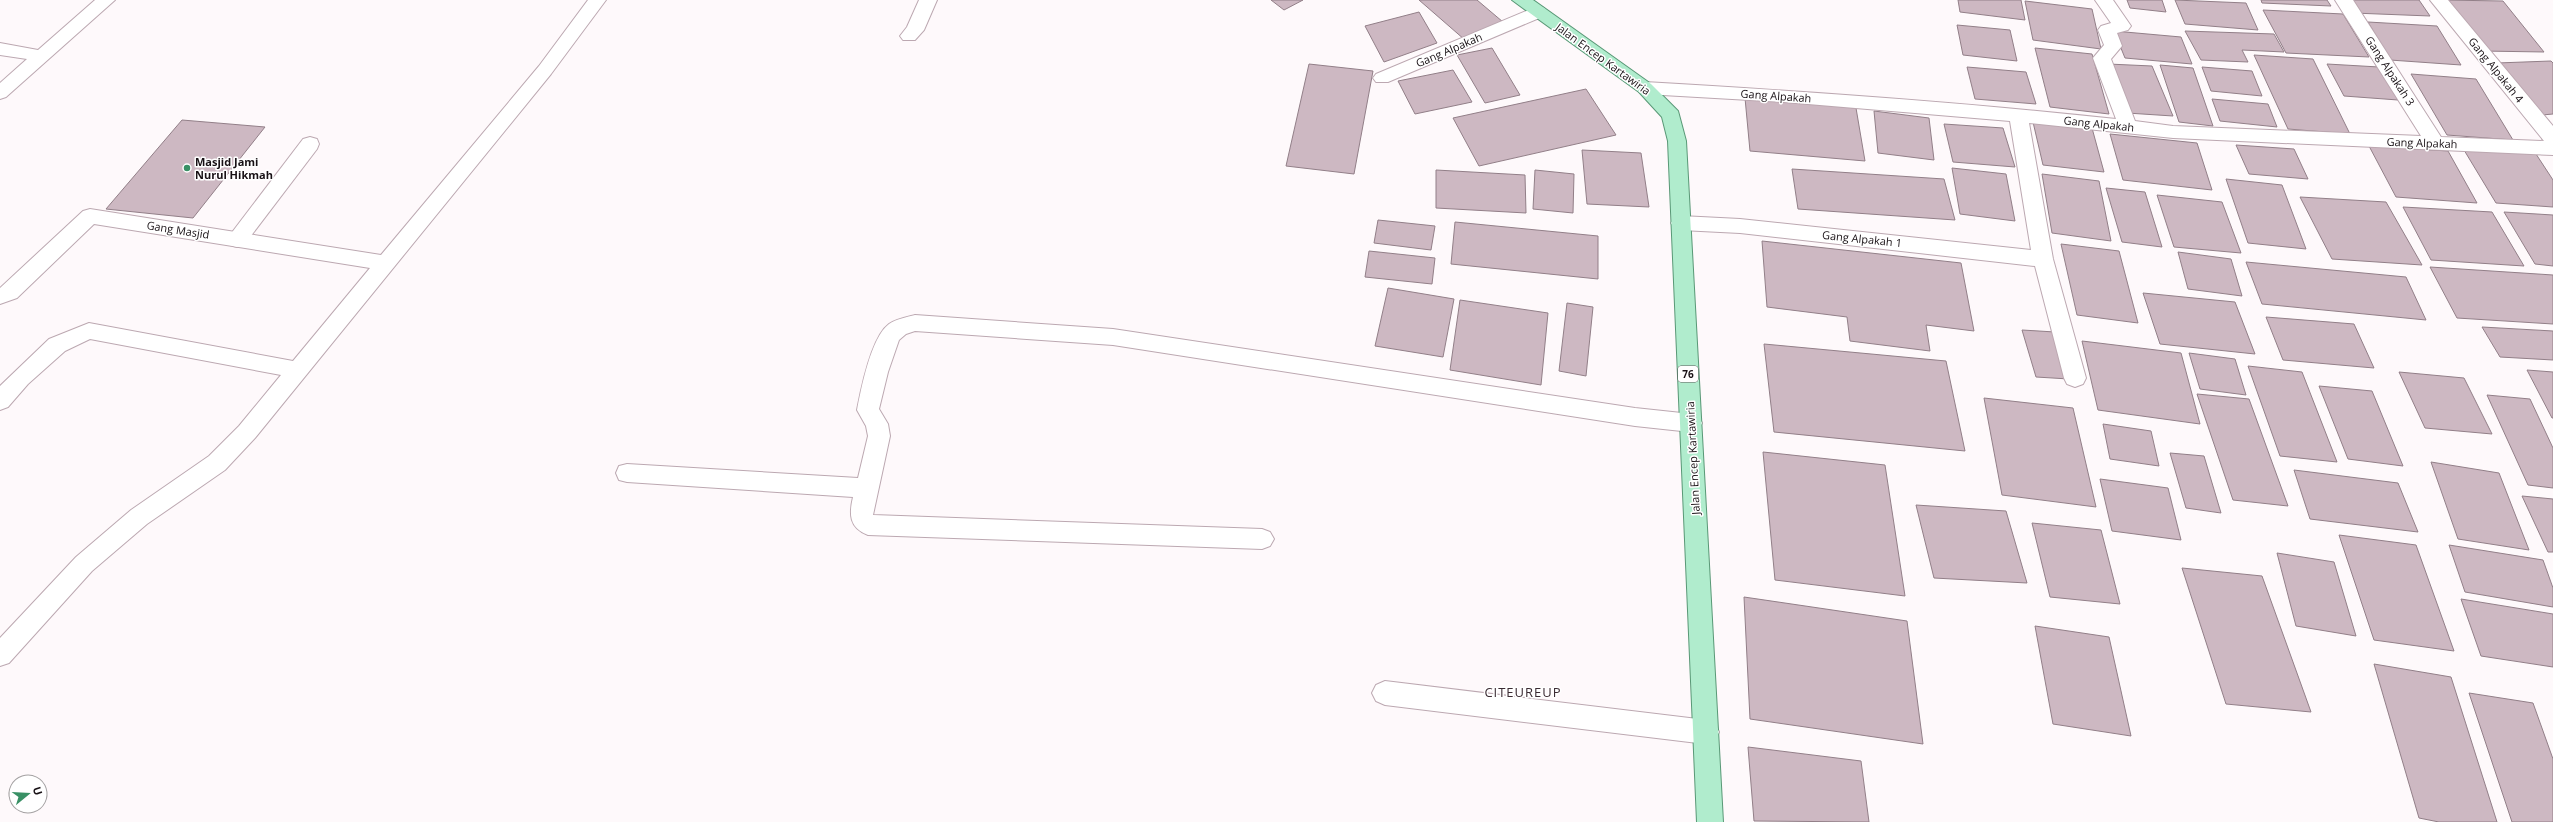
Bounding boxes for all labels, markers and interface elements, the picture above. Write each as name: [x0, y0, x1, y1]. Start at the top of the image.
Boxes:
street label: Jalan Encep Kartawiria: [1552, 19, 1654, 98]
street label: Gang Alpakah: [1413, 29, 1484, 70]
street label: Gang Alpakah 3: [2362, 33, 2419, 108]
street label: Gang Alpakah 4: [2465, 34, 2528, 106]
street label: Gang Alpakah: [1740, 86, 1812, 105]
street label: Gang Alpakah: [2063, 112, 2135, 135]
street label: Gang Alpakah: [2386, 134, 2458, 151]
place label: Masjid Jami Nurul Hikmah: [195, 154, 273, 182]
marker: Masjid Jami Nurul Hikmah: [182, 163, 192, 173]
street label: Gang Masjid: [146, 217, 210, 242]
street label: Gang Alpakah 1: [1821, 227, 1903, 250]
road number: 76: [1678, 366, 1698, 382]
street label: Jalan Encep Kartawiria: [1682, 401, 1703, 516]
district label: CITEUREUP: [1484, 683, 1562, 701]
north arrow: [8, 774, 48, 814]
text: U: [30, 784, 46, 797]

